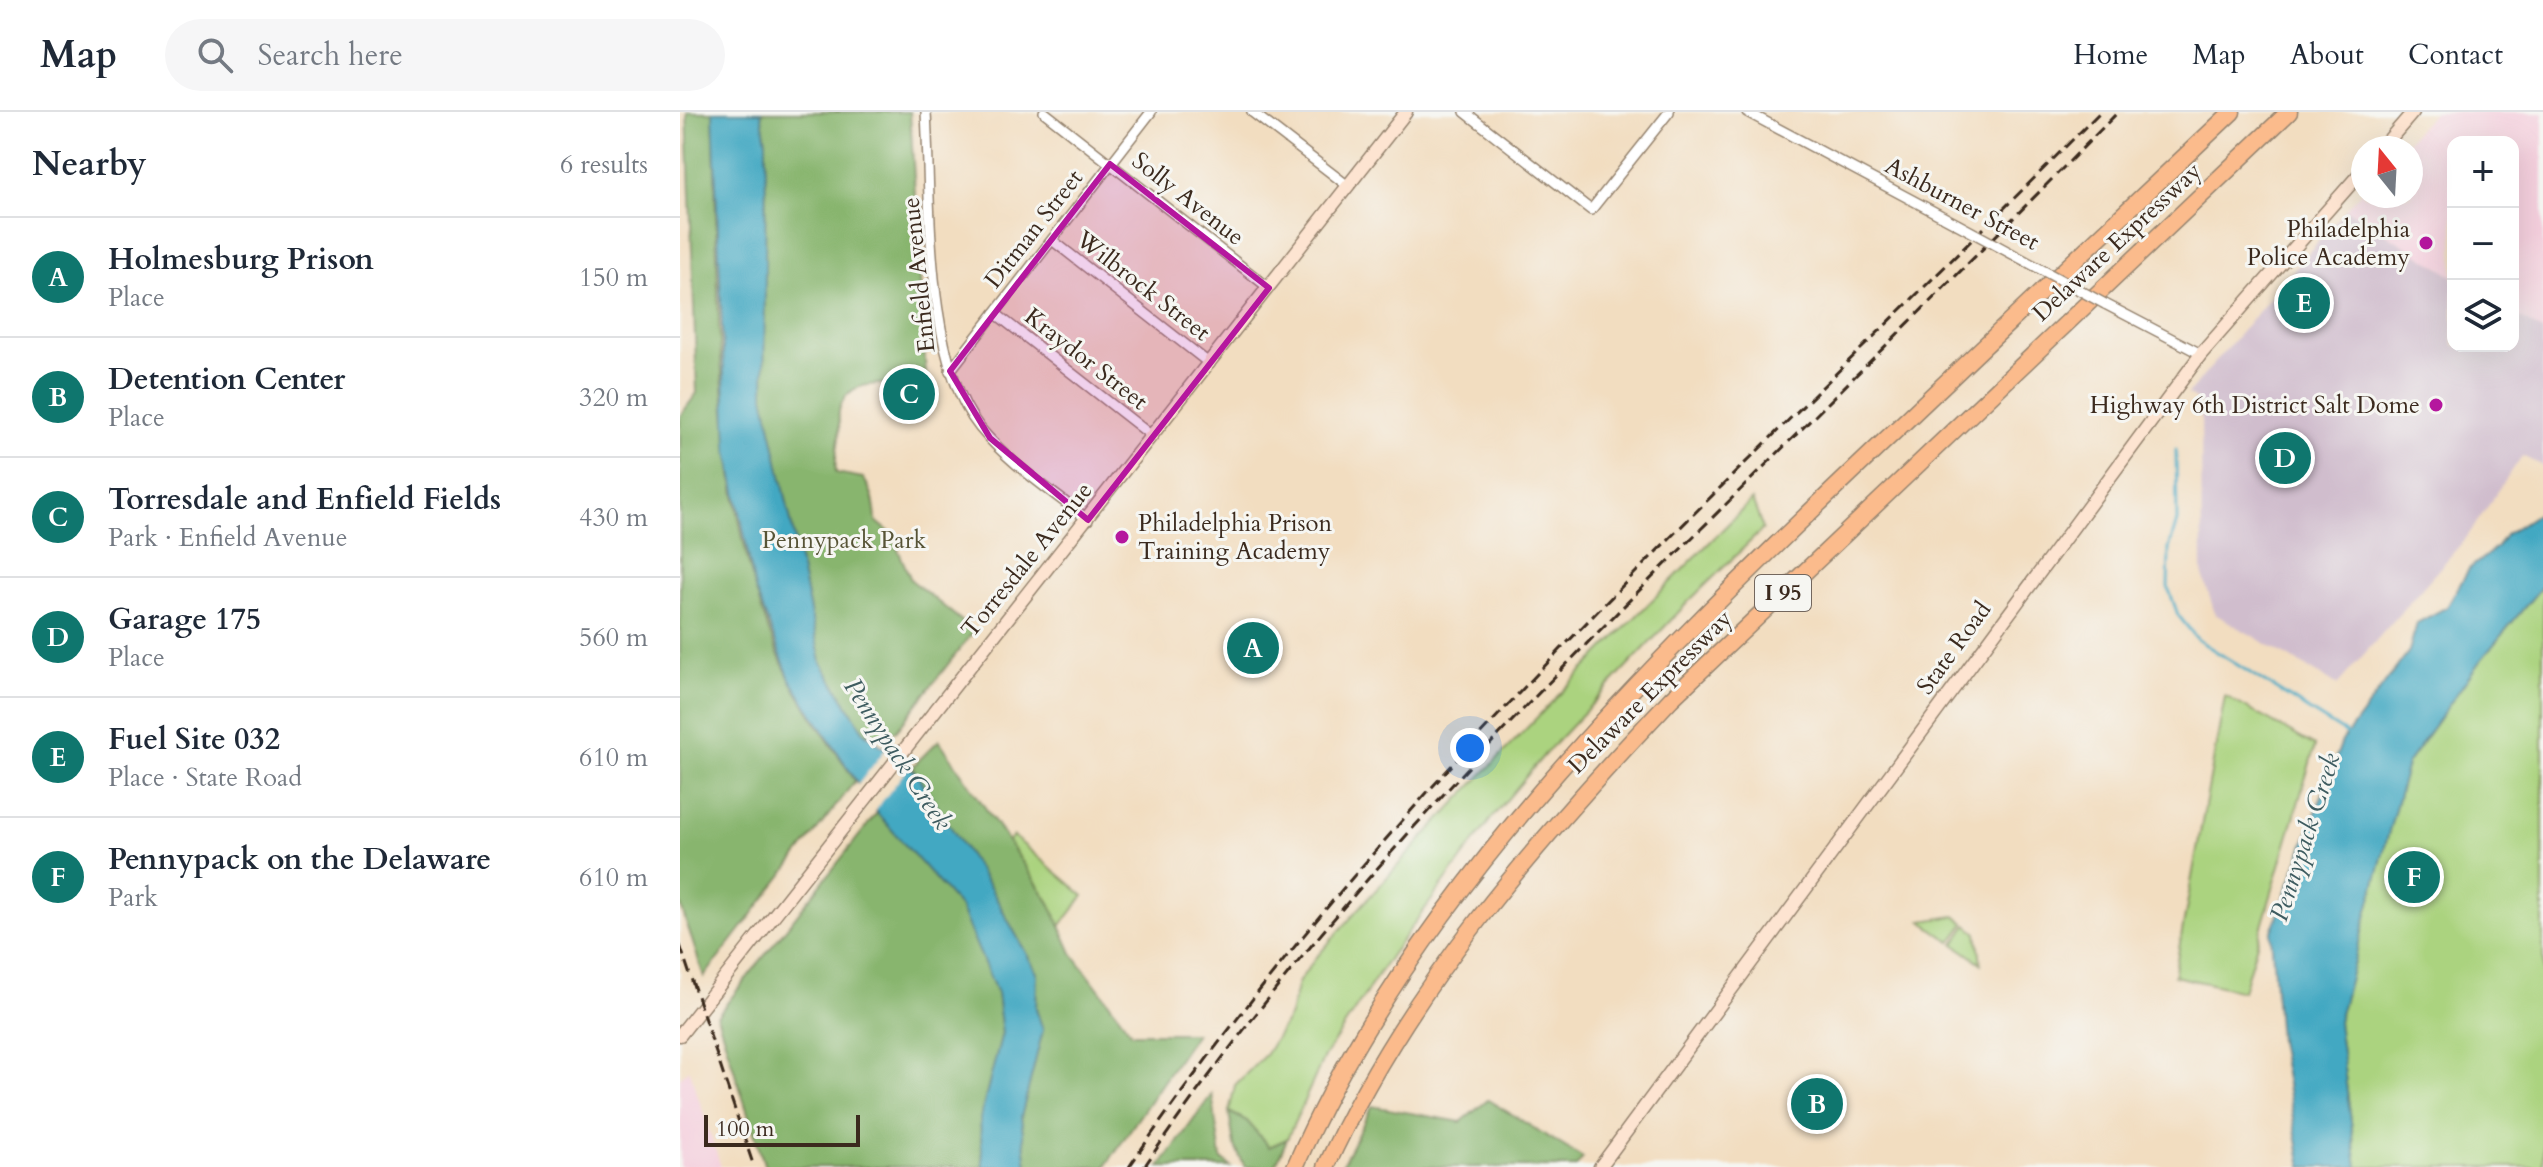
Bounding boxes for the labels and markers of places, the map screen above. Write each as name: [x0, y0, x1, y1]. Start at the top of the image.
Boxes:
place label: Philadelphia Police Academy: [2247, 213, 2411, 274]
marker: Philadelphia Police Academy: [2417, 234, 2435, 252]
pin: E: [2278, 273, 2330, 333]
pin: C: [883, 364, 935, 424]
place label: Highway 6th District Salt Dome: [2090, 389, 2420, 422]
marker: Highway 6th District Salt Dome: [2427, 396, 2445, 414]
pin: D: [2259, 428, 2311, 488]
place label: Philadelphia Prison Training Academy: [1138, 507, 1333, 568]
marker: Philadelphia Prison Training Academy: [1113, 528, 1131, 546]
pin: A: [1227, 618, 1279, 678]
pin: F: [2388, 847, 2440, 907]
pin: B: [1791, 1074, 1843, 1134]

